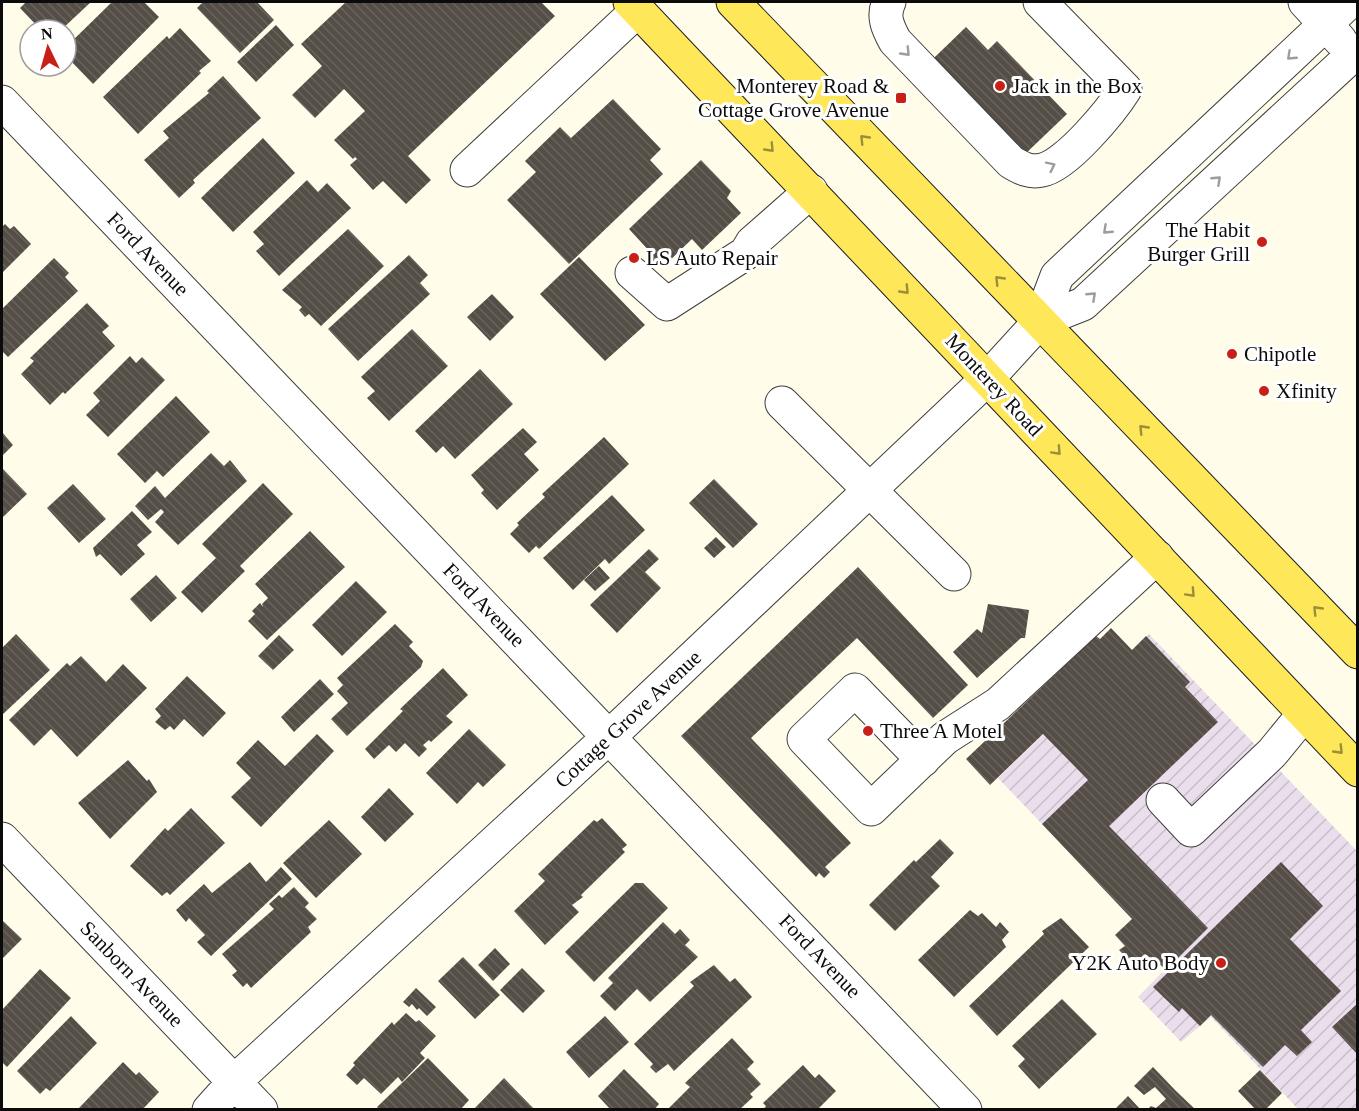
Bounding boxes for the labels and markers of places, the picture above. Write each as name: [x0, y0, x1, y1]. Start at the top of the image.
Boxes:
place label: Monterey Road & Cottage Grove Avenue: [698, 74, 889, 122]
place label: Jack in the Box: [1012, 74, 1143, 98]
marker: Jack in the Box: [993, 79, 1007, 93]
marker: Monterey Road & Cottage Grove Avenue: [894, 91, 908, 105]
place label: The Habit Burger Grill: [1147, 218, 1250, 266]
marker: The Habit Burger Grill: [1255, 235, 1269, 249]
place label: LS Auto Repair: [646, 246, 778, 270]
marker: LS Auto Repair: [627, 251, 641, 265]
place label: Chipotle: [1244, 342, 1316, 366]
marker: Chipotle: [1225, 347, 1239, 361]
place label: Xfinity: [1276, 379, 1337, 403]
marker: Xfinity: [1257, 384, 1271, 398]
place label: Three A Motel: [880, 719, 1003, 743]
marker: Three A Motel: [861, 724, 875, 738]
place label: Y2K Auto Body: [1071, 951, 1209, 975]
marker: Y2K Auto Body: [1214, 956, 1228, 970]

